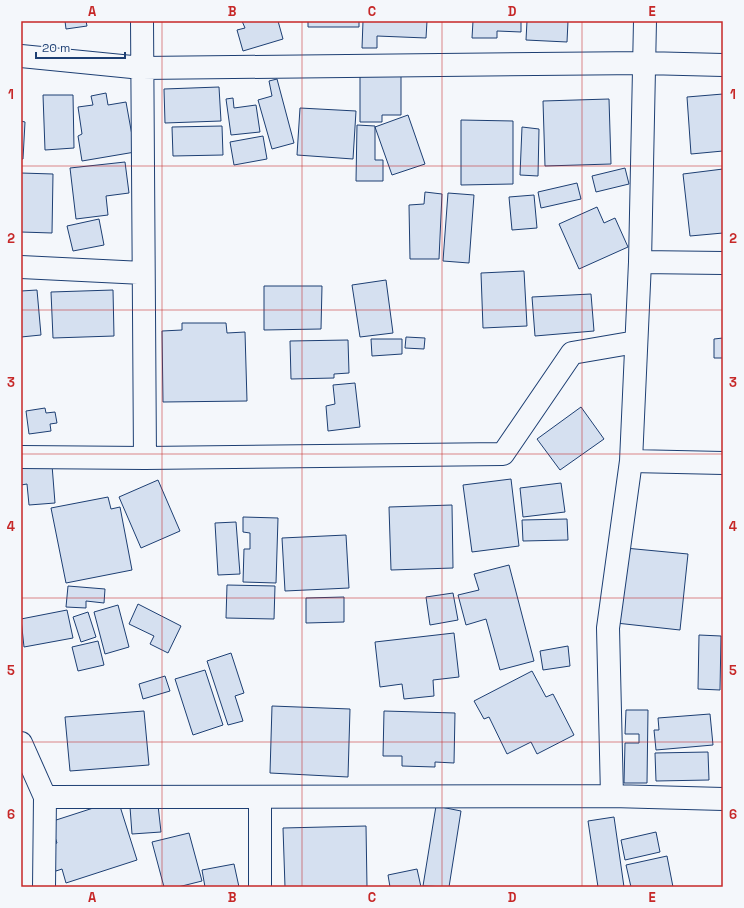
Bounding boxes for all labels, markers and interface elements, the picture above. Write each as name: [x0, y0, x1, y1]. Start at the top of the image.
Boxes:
text: A: [88, 3, 97, 20]
text: B: [228, 3, 237, 20]
text: C: [368, 3, 376, 20]
text: D: [508, 3, 517, 20]
text: E: [648, 3, 656, 20]
scale bar: [36, 34, 125, 60]
text: 20 m: [42, 40, 70, 56]
text: 1: [8, 86, 14, 103]
text: 1: [730, 86, 736, 103]
text: 2: [7, 230, 15, 247]
text: 2: [729, 230, 737, 247]
text: 3: [7, 374, 15, 391]
text: 3: [729, 374, 737, 391]
text: 4: [7, 518, 15, 535]
text: 4: [729, 518, 737, 535]
text: 5: [7, 662, 15, 679]
text: 5: [729, 662, 737, 679]
text: 6: [7, 806, 15, 823]
text: 6: [729, 806, 737, 823]
text: A: [88, 889, 97, 906]
text: B: [228, 889, 237, 906]
text: C: [368, 889, 376, 906]
text: D: [508, 889, 517, 906]
text: E: [648, 889, 656, 906]

